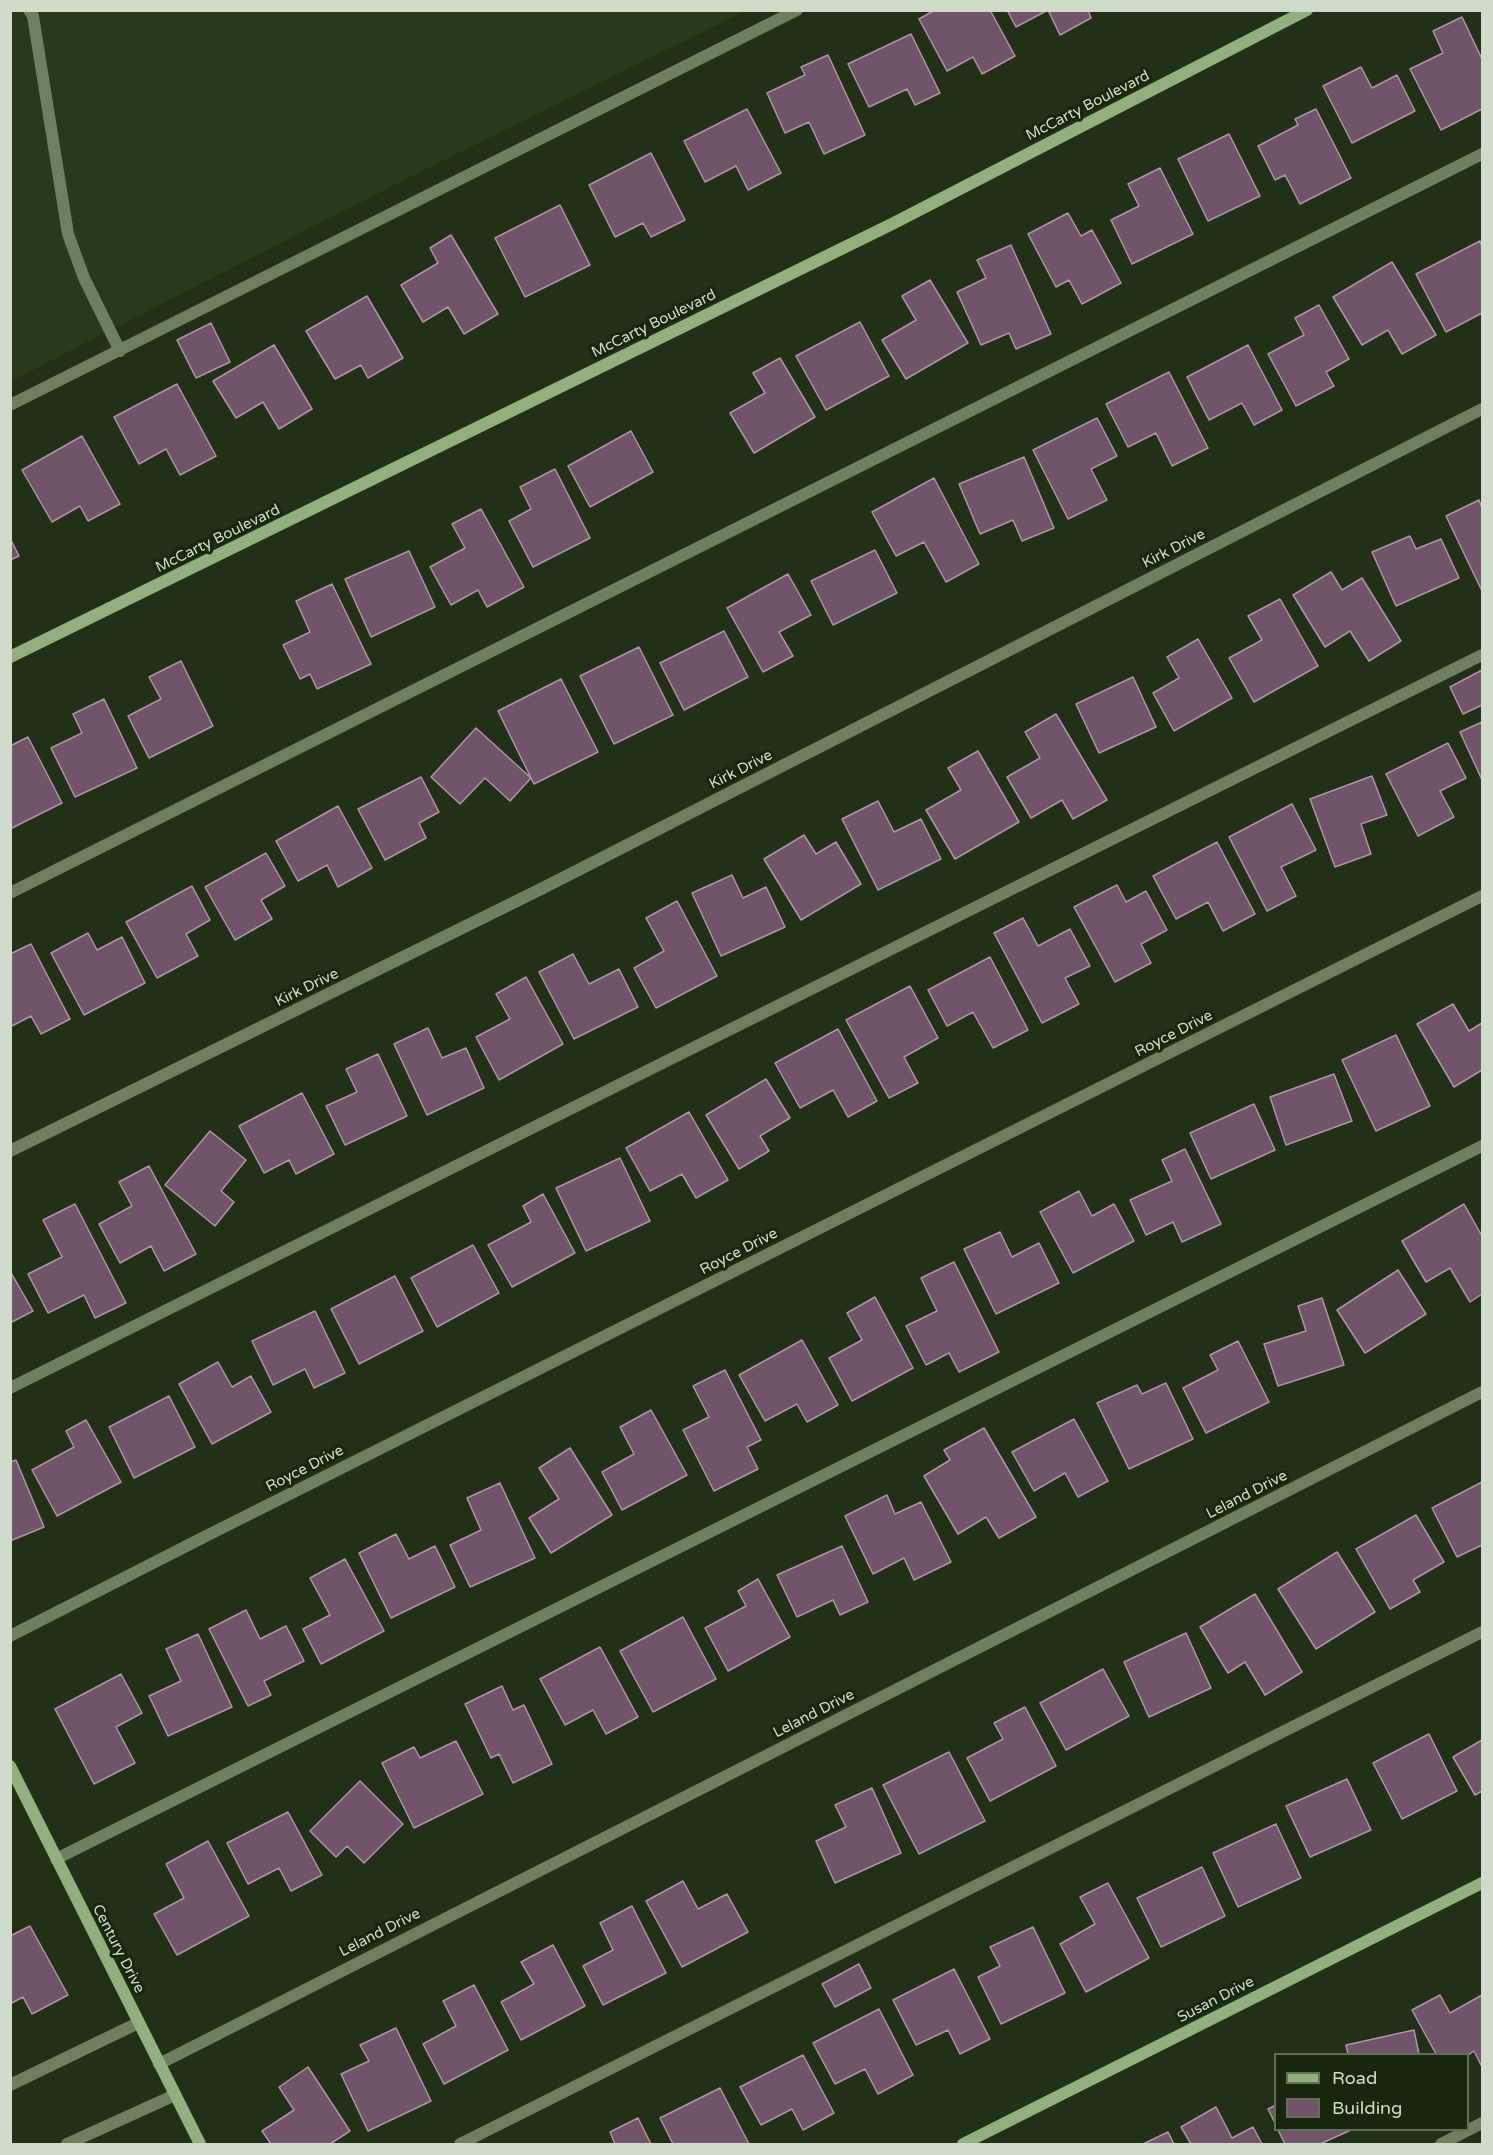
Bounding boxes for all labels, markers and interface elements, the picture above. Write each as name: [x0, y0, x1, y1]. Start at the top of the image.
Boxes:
street label: McCarty Boulevard: [1023, 67, 1153, 145]
street label: McCarty Boulevard: [589, 286, 719, 362]
street label: McCarty Boulevard: [153, 501, 283, 577]
street label: Kirk Drive: [1139, 525, 1209, 573]
street label: Kirk Drive: [706, 746, 776, 794]
street label: Kirk Drive: [272, 965, 342, 1011]
street label: Royce Drive: [1132, 1007, 1216, 1061]
street label: Royce Drive: [697, 1225, 781, 1279]
street label: Royce Drive: [263, 1442, 347, 1496]
street label: Leland Drive: [1203, 1467, 1291, 1523]
street label: Leland Drive: [770, 1686, 858, 1742]
street label: Century Drive: [88, 1902, 148, 1996]
street label: Leland Drive: [336, 1905, 424, 1961]
street label: Susan Drive: [1175, 1973, 1257, 2027]
legend: [1274, 2053, 1469, 2131]
text: Road: [1332, 2067, 1377, 2089]
text: Building: [1332, 2097, 1402, 2119]

